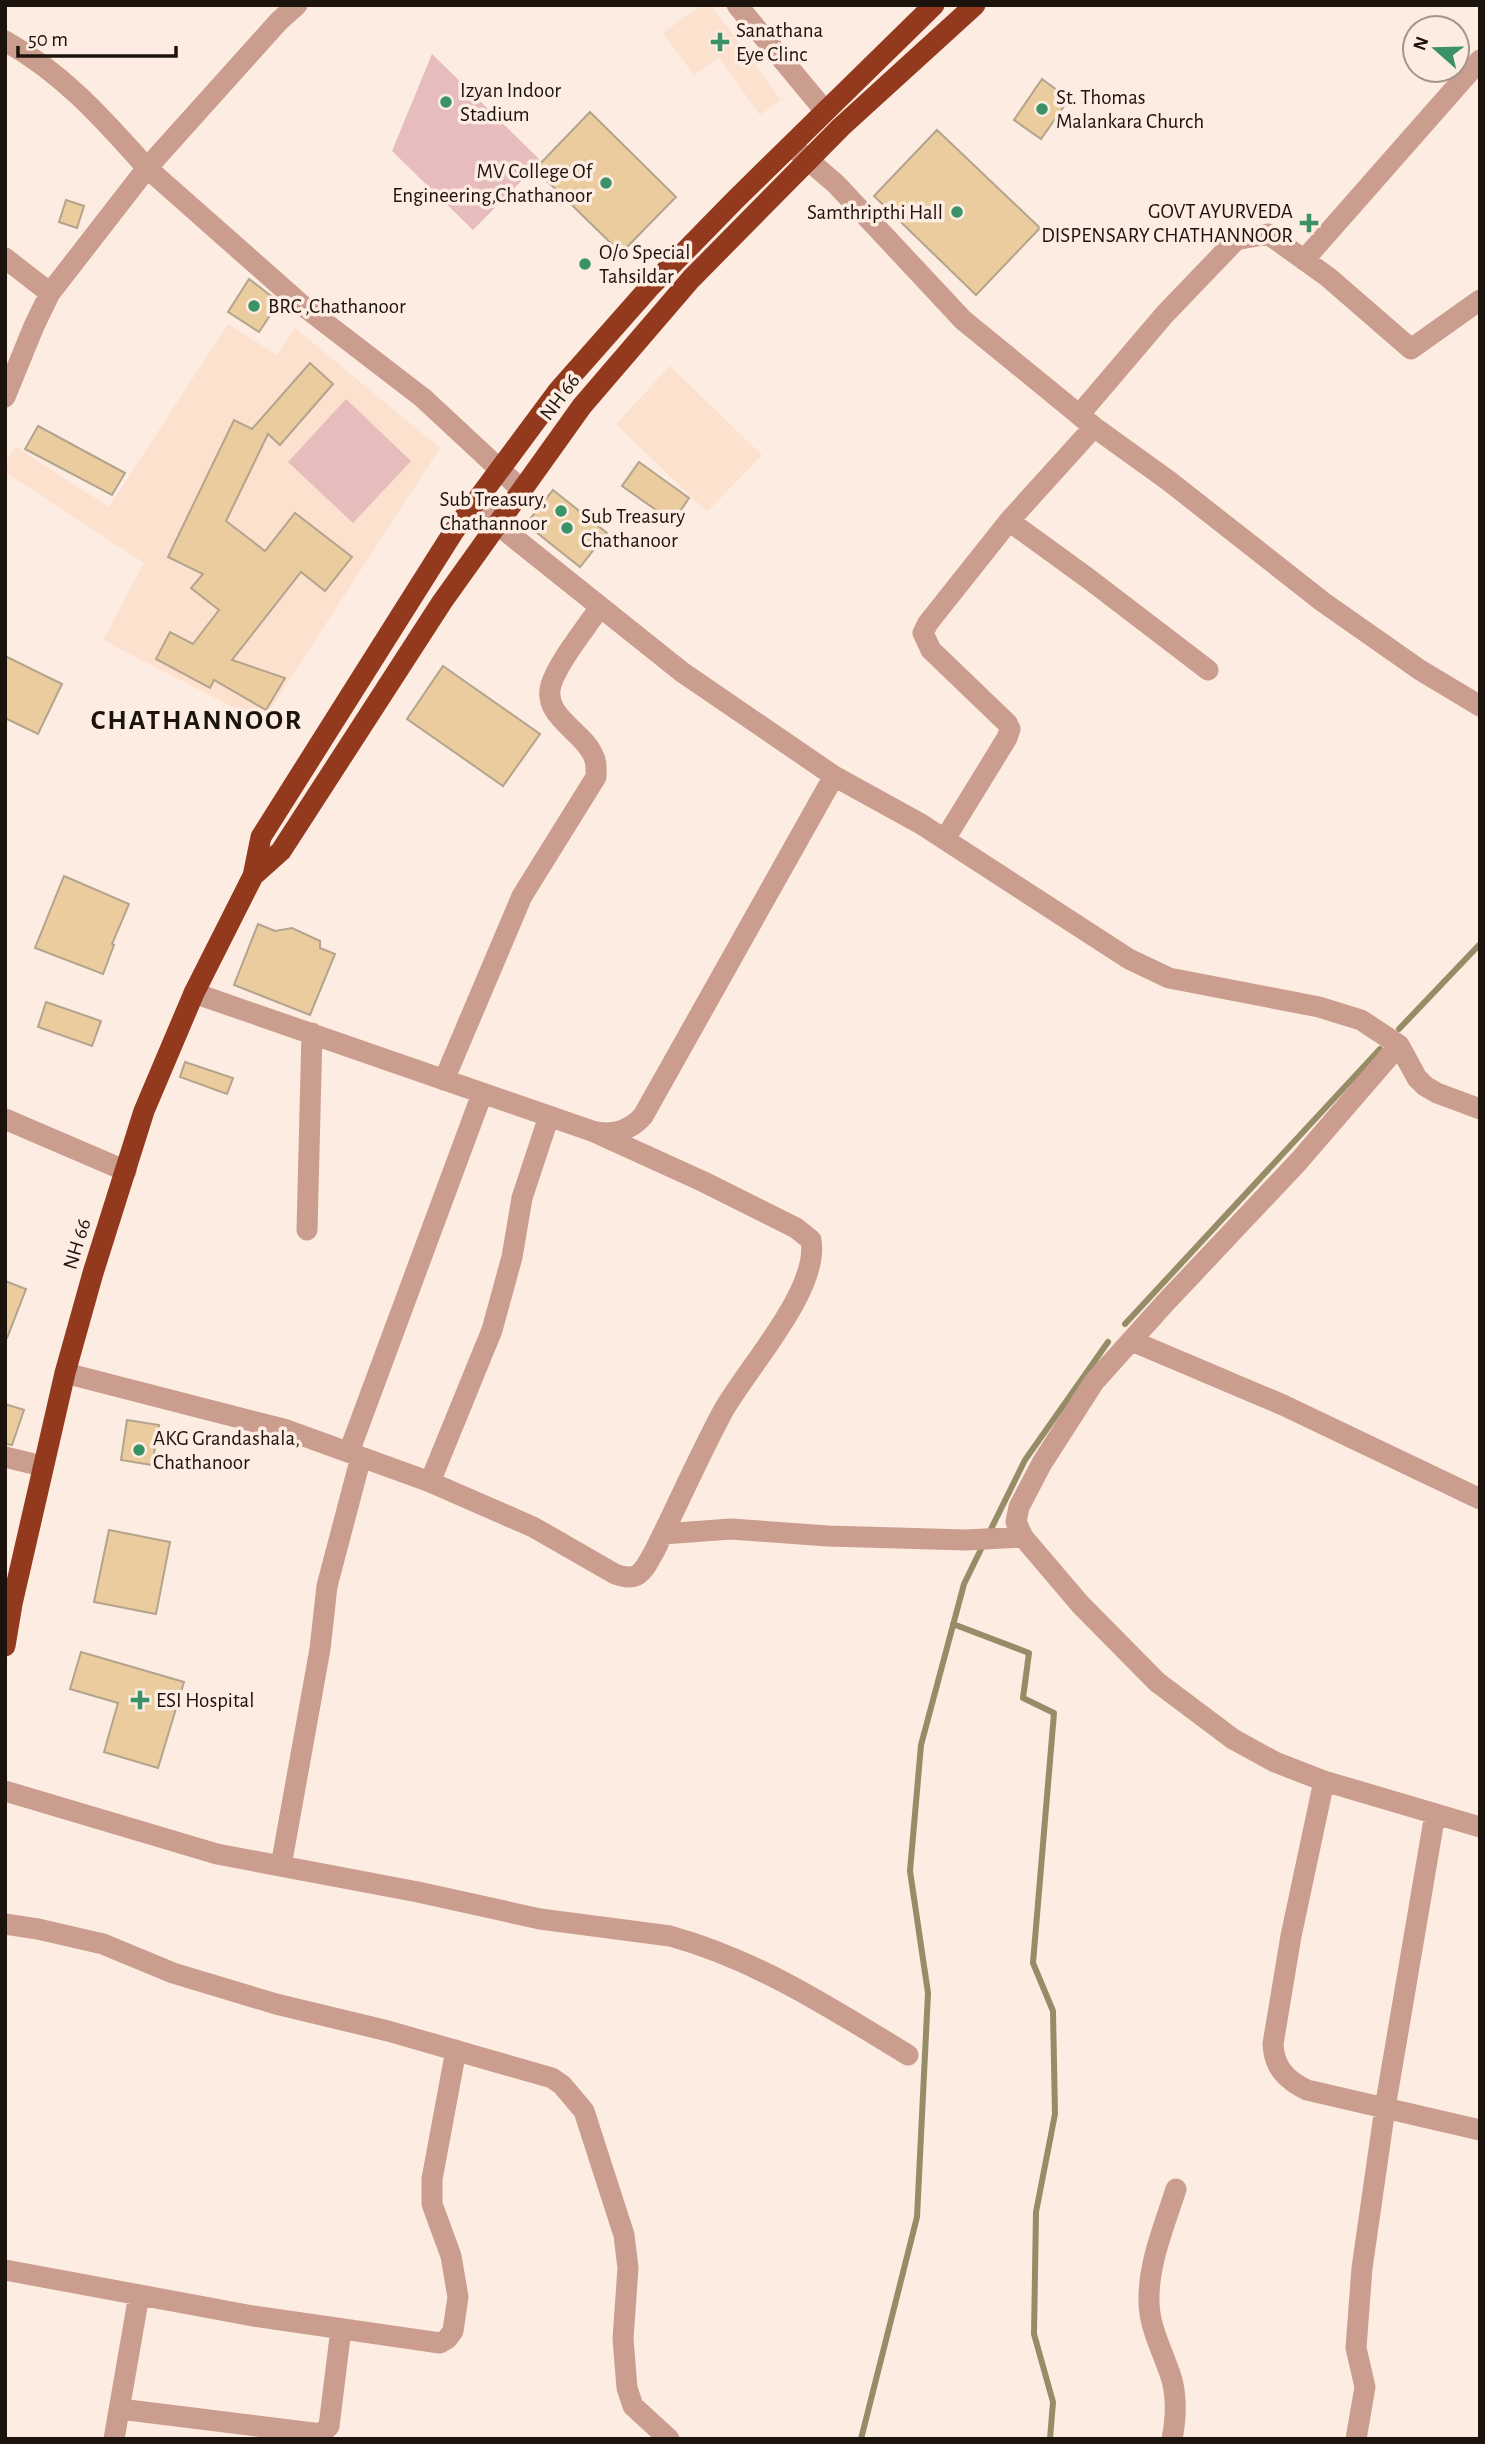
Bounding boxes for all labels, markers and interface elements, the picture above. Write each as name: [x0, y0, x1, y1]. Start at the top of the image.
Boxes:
scale bar: [18, 14, 175, 58]
north arrow: [1401, 14, 1471, 84]
place label: Sanathana Eye Clinc: [736, 20, 823, 65]
text: 50 m: [28, 29, 68, 50]
marker: Sanathana Eye Clinc: [710, 32, 730, 52]
text: N: [1410, 34, 1433, 53]
place label: Izyan Indoor Stadium: [460, 80, 561, 125]
place label: St. Thomas Malankara Church: [1056, 87, 1204, 132]
marker: Izyan Indoor Stadium: [438, 94, 454, 110]
marker: St. Thomas Malankara Church: [1034, 101, 1050, 117]
place label: MV College Of Engineering,Chathanoor: [392, 161, 594, 206]
marker: MV College Of Engineering,Chathanoor: [598, 175, 614, 191]
place label: GOVT AYURVEDA DISPENSARY CHATHANNOOR: [1041, 201, 1293, 246]
place label: Samthripthi Hall: [807, 202, 943, 223]
marker: Samthripthi Hall: [949, 204, 965, 220]
marker: GOVT AYURVEDA DISPENSARY CHATHANNOOR: [1299, 213, 1319, 233]
place label: O/o Special Tahsildar: [599, 242, 690, 287]
marker: O/o Special Tahsildar: [577, 256, 593, 272]
place label: BRC ,Chathanoor: [268, 296, 406, 317]
marker: BRC ,Chathanoor: [246, 298, 262, 314]
street label: NH 66: [536, 370, 584, 424]
place label: Sub Treasury, Chathannoor: [439, 489, 547, 534]
marker: Sub Treasury, Chathannoor: [553, 503, 569, 519]
place label: Sub Treasury Chathanoor: [581, 506, 685, 551]
marker: Sub Treasury Chathanoor: [559, 520, 575, 536]
district label: CHATHANNOOR: [91, 707, 303, 735]
street label: NH 66: [59, 1216, 95, 1272]
place label: AKG Grandashala, Chathanoor: [153, 1428, 300, 1473]
marker: AKG Grandashala, Chathanoor: [131, 1442, 147, 1458]
marker: ESI Hospital: [130, 1690, 150, 1710]
place label: ESI Hospital: [156, 1690, 255, 1711]

